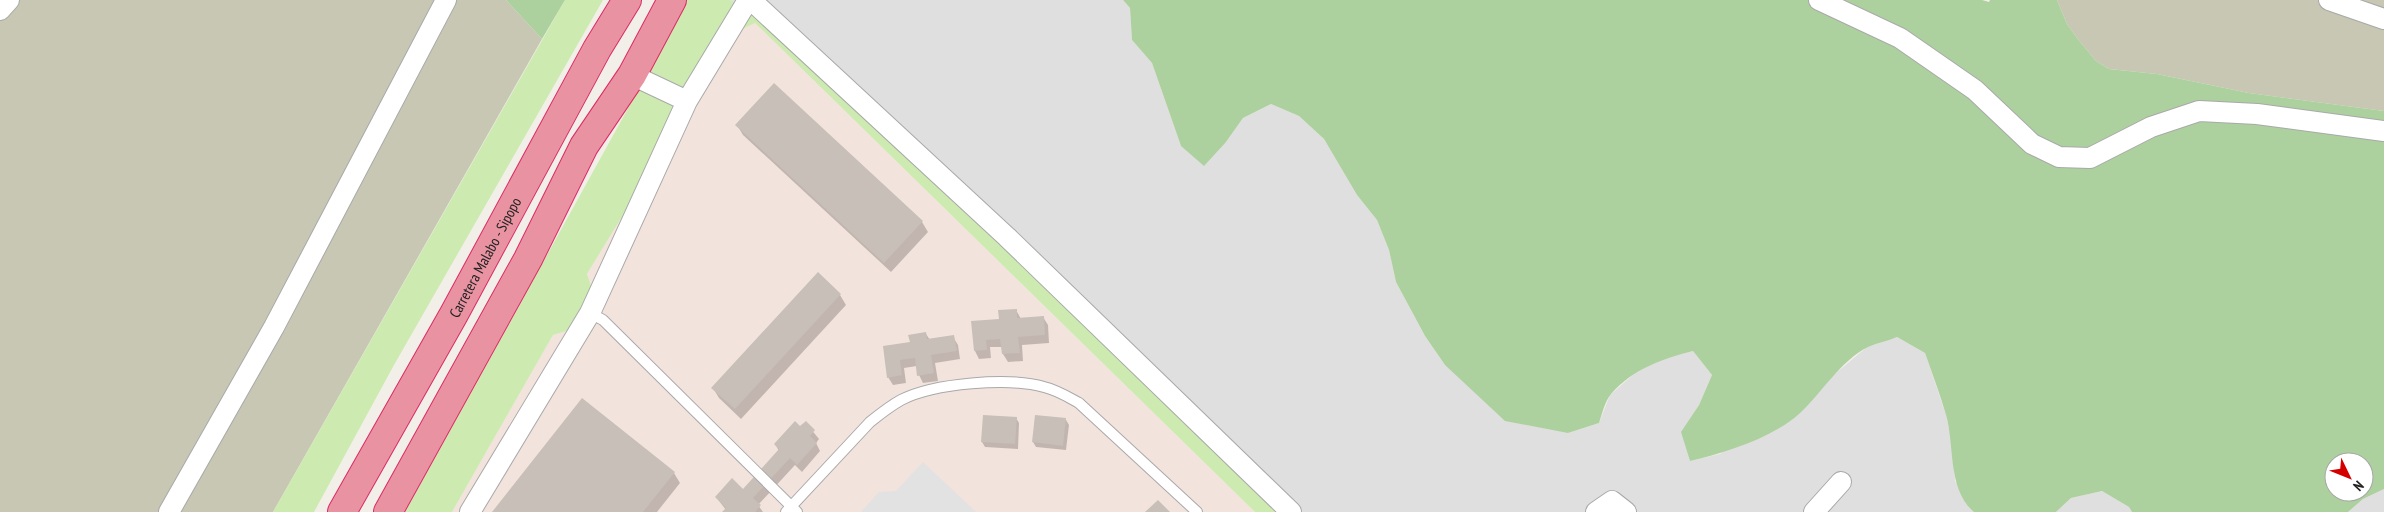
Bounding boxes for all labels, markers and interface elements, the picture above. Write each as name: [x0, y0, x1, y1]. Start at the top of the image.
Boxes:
street label: Carretera Malabo - Sipopo: [444, 194, 525, 321]
north arrow: [2324, 452, 2374, 502]
text: N: [2349, 477, 2368, 495]

